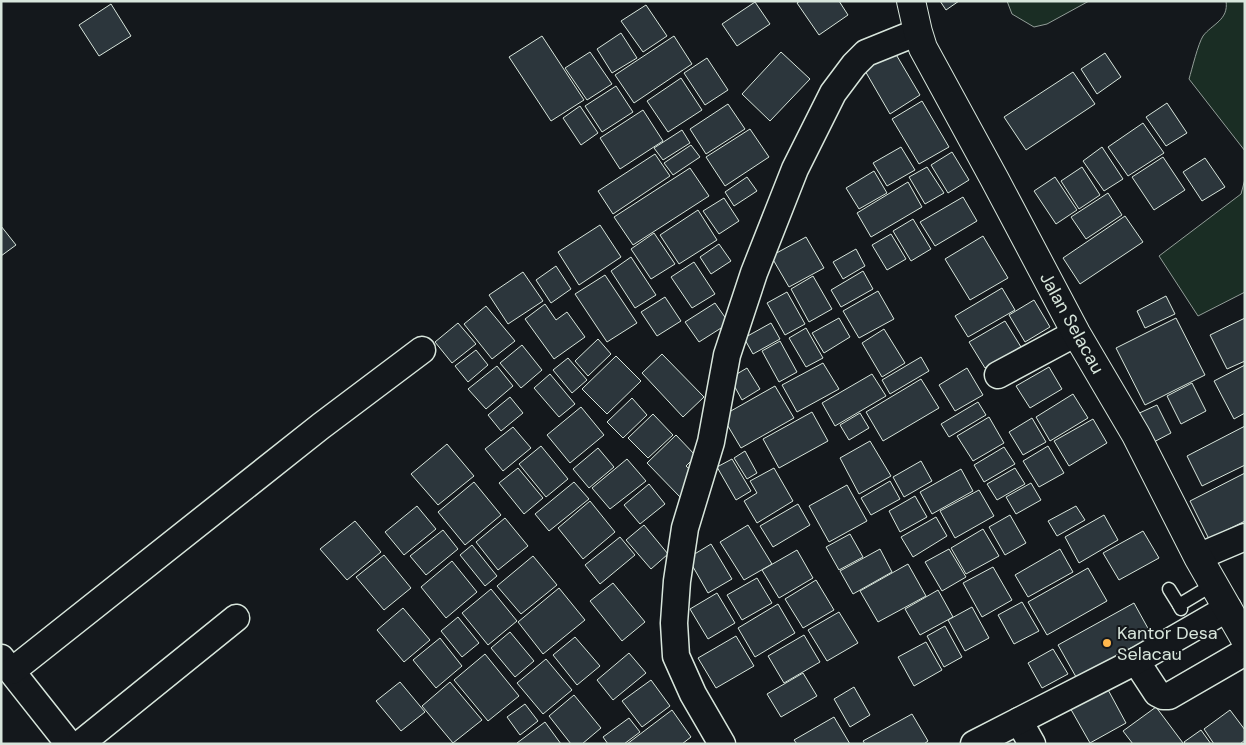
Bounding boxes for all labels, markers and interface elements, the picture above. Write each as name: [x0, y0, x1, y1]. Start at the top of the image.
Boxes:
street label: Jalan Selacau: [1034, 268, 1110, 378]
place label: Kantor Desa Selacau: [1117, 621, 1218, 666]
marker: Kantor Desa Selacau: [1101, 637, 1113, 649]

